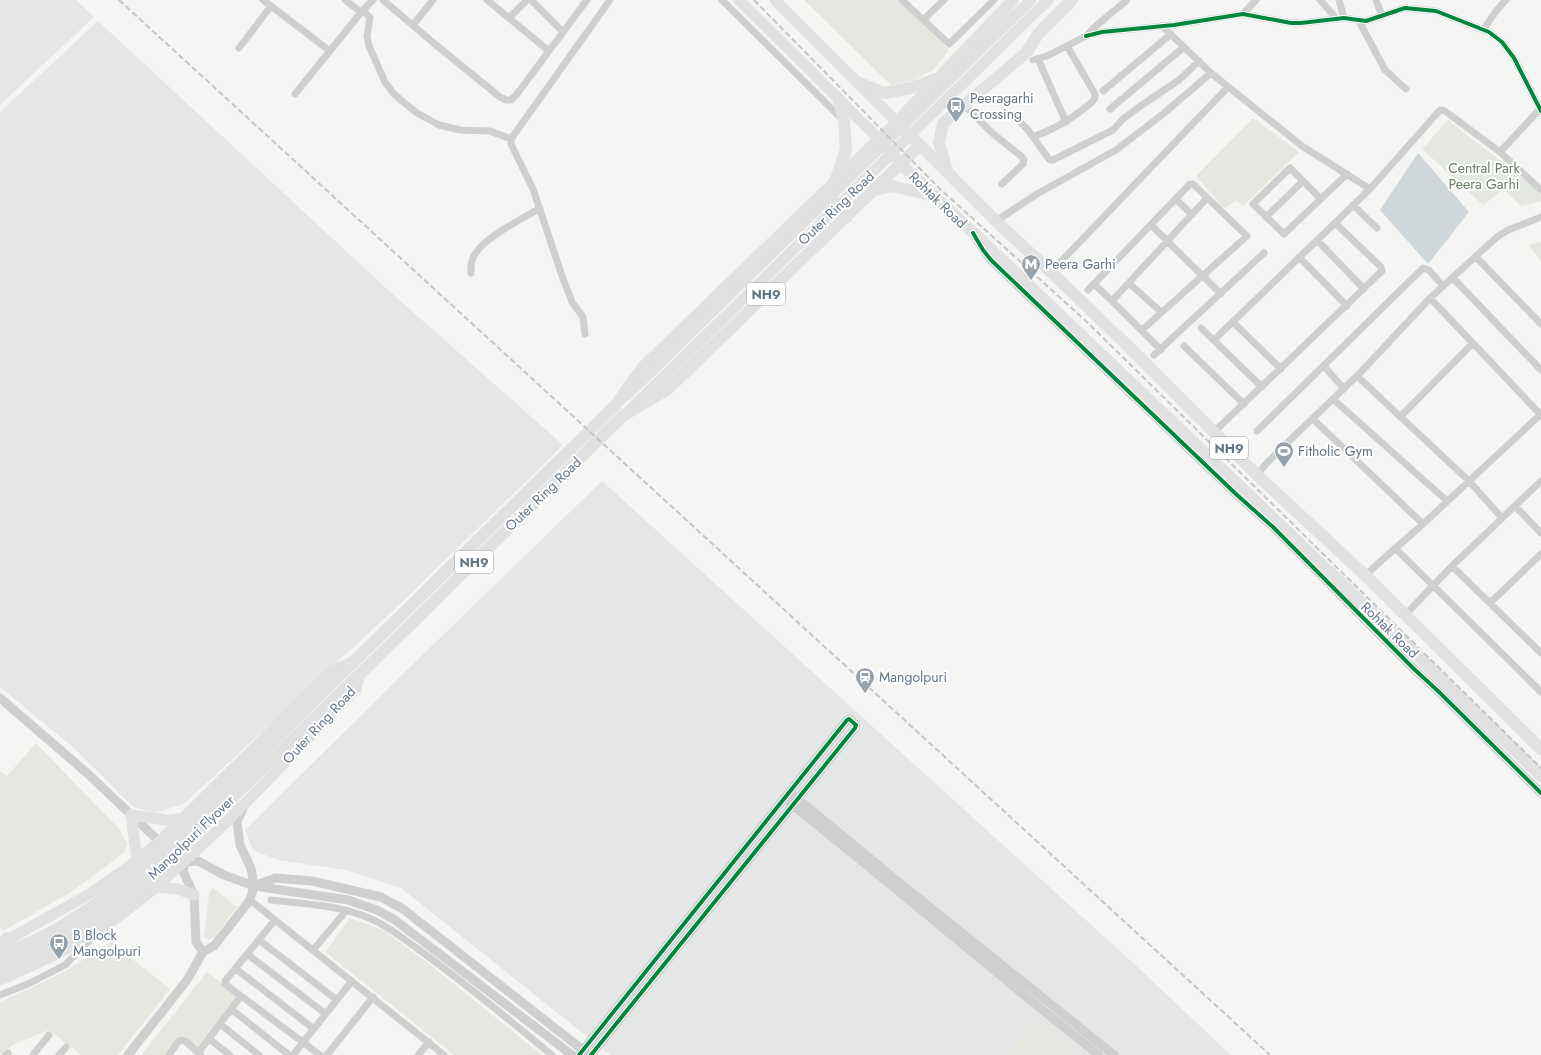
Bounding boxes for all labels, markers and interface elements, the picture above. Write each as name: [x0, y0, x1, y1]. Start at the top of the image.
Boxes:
place label: Peeragarhi Crossing: [970, 88, 1034, 124]
bus stop icon: Peeragarhi Crossing: [945, 95, 967, 123]
park label: Central Park Peera Garhi: [1448, 158, 1521, 194]
street label: Outer Ring Road: [793, 166, 879, 250]
street label: Rohtak Road: [905, 167, 971, 233]
metro station icon: Peera Garhi: [1020, 253, 1042, 281]
place label: Peera Garhi: [1045, 254, 1116, 274]
road number: NH9: [747, 283, 785, 305]
road number: NH9: [1210, 437, 1248, 459]
sports icon: Fitholic Gym: [1273, 440, 1295, 468]
place label: Fitholic Gym: [1298, 441, 1373, 461]
street label: Outer Ring Road: [500, 452, 586, 536]
road number: NH9: [455, 551, 493, 573]
street label: Rohtak Road: [1357, 597, 1423, 663]
station icon: Mangolpuri: [854, 666, 876, 694]
place label: Mangolpuri: [879, 667, 947, 687]
street label: Outer Ring Road: [278, 682, 360, 768]
street label: Mangolpuri Flyover: [143, 790, 239, 884]
place label: B Block Mangolpuri: [73, 925, 141, 961]
bus stop icon: B Block Mangolpuri: [48, 932, 70, 960]

